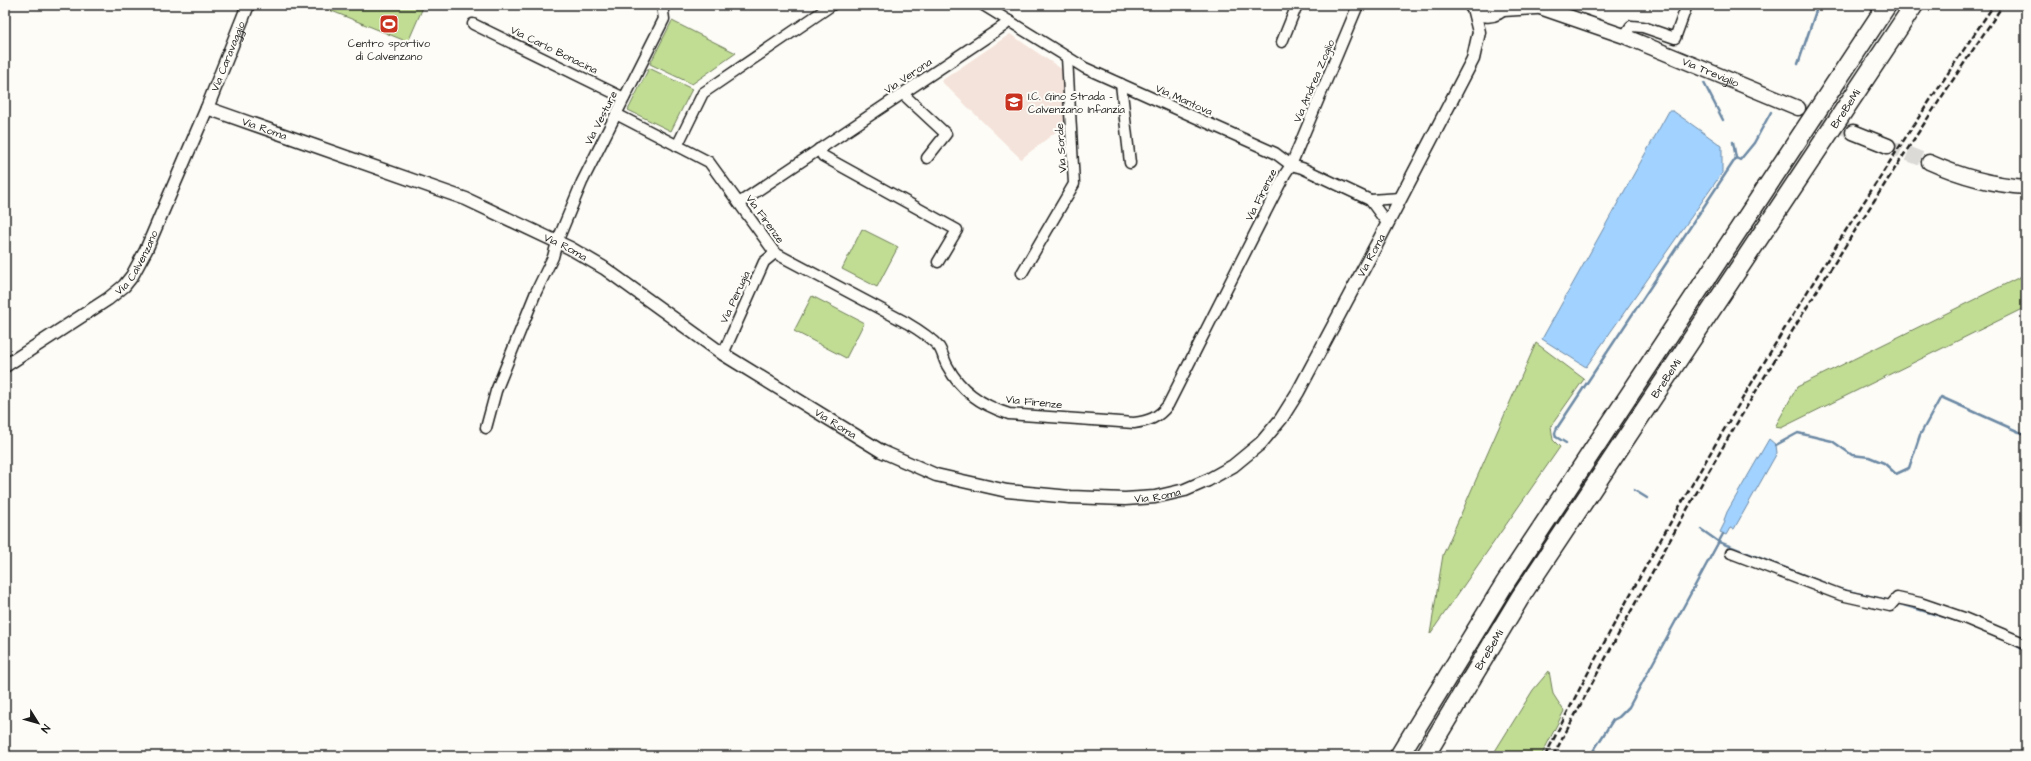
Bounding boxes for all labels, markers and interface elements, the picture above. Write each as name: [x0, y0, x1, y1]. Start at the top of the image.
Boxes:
sports icon: Centro sportivo di Calvenzano: [378, 13, 400, 35]
street label: Via Caravaggio: [207, 18, 249, 94]
street label: Via Carlo Bonacina: [508, 22, 600, 78]
place label: Centro sportivo di Calvenzano: [348, 36, 431, 64]
street label: Via Andrea Zoglio: [1290, 36, 1339, 125]
street label: Via Treviglio: [1680, 53, 1742, 91]
street label: Via Verona: [881, 54, 935, 98]
street label: Via Mantova: [1153, 81, 1215, 119]
street label: BreBeMi: [1827, 86, 1864, 131]
street label: Via Vesture: [581, 88, 621, 148]
place label: I.C. Gino Strada - Calvenzano Infanzia: [1028, 89, 1125, 117]
school or university icon: I.C. Gino Strada - Calvenzano Infanzia: [1003, 91, 1025, 113]
street label: Via Roma: [240, 113, 289, 143]
street label: Via Sorde: [1052, 123, 1070, 173]
street label: Via Firenze: [1241, 166, 1281, 224]
street label: Via Firenze: [742, 192, 788, 246]
street label: Via Calvenzano: [111, 227, 162, 298]
street label: Via Roma: [542, 229, 590, 264]
street label: Via Roma: [1353, 231, 1389, 280]
street label: Via Perugia: [716, 268, 755, 326]
street label: BreBeMi: [1647, 355, 1684, 401]
street label: Via Firenze: [1005, 392, 1063, 412]
street label: Via Roma: [812, 405, 860, 442]
street label: Via Roma: [1134, 484, 1182, 506]
street label: BreBeMi: [1471, 626, 1507, 673]
north arrow: [18, 703, 58, 743]
text: N: [37, 721, 54, 736]

